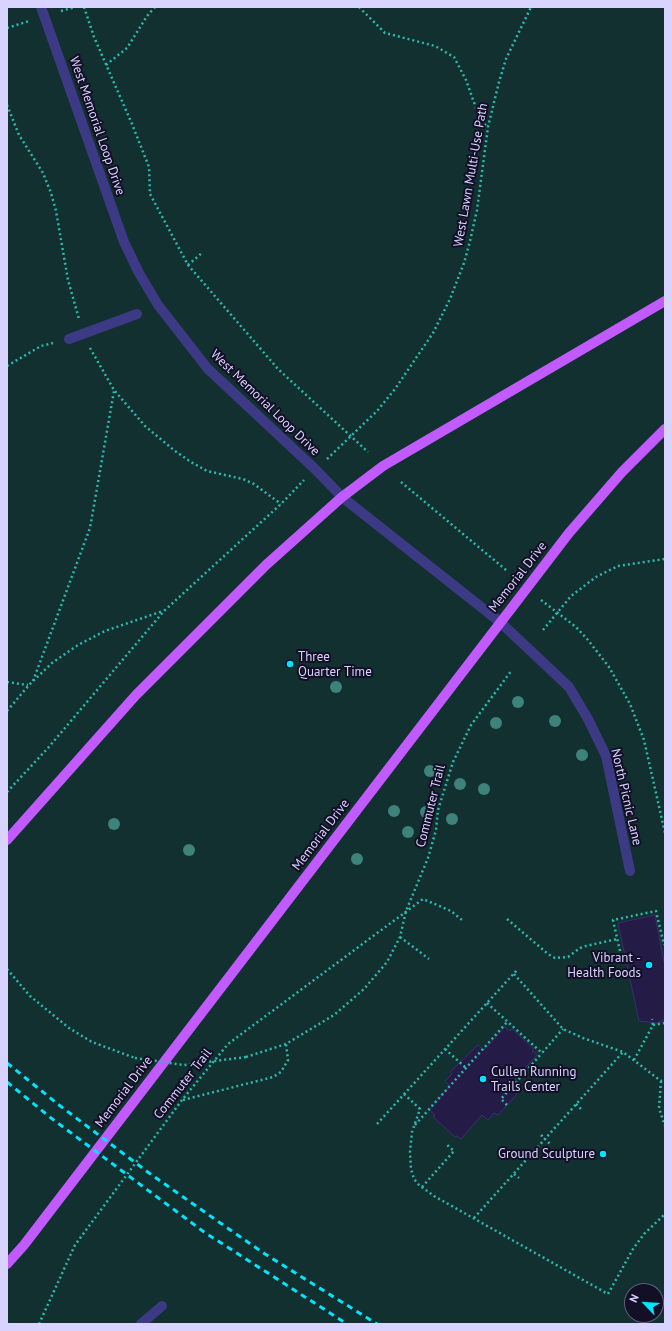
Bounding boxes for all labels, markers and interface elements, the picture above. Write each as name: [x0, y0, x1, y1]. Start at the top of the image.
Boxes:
street label: West Memorial Loop Drive: [66, 55, 128, 197]
street label: West Lawn Multi-Use Path: [451, 102, 491, 248]
street label: West Memorial Loop Drive: [207, 347, 323, 459]
street label: Memorial Drive: [486, 539, 550, 615]
place label: Three Quarter Time: [298, 649, 372, 680]
marker: Three Quarter Time: [285, 659, 295, 669]
street label: North Picnic Lane: [607, 747, 645, 847]
street label: Commuter Trail: [413, 763, 449, 849]
street label: Memorial Drive: [289, 796, 353, 874]
place label: Vibrant - Health Foods: [567, 950, 641, 981]
marker: Vibrant - Health Foods: [644, 960, 654, 970]
street label: Commuter Trail: [151, 1046, 215, 1122]
street label: Memorial Drive: [92, 1053, 156, 1131]
place label: Cullen Running Trails Center: [491, 1064, 576, 1095]
marker: Cullen Running Trails Center: [478, 1074, 488, 1084]
place label: Ground Sculpture: [498, 1146, 595, 1162]
marker: Ground Sculpture: [598, 1149, 608, 1159]
north arrow: [624, 1283, 664, 1323]
text: N: [626, 1292, 642, 1305]

